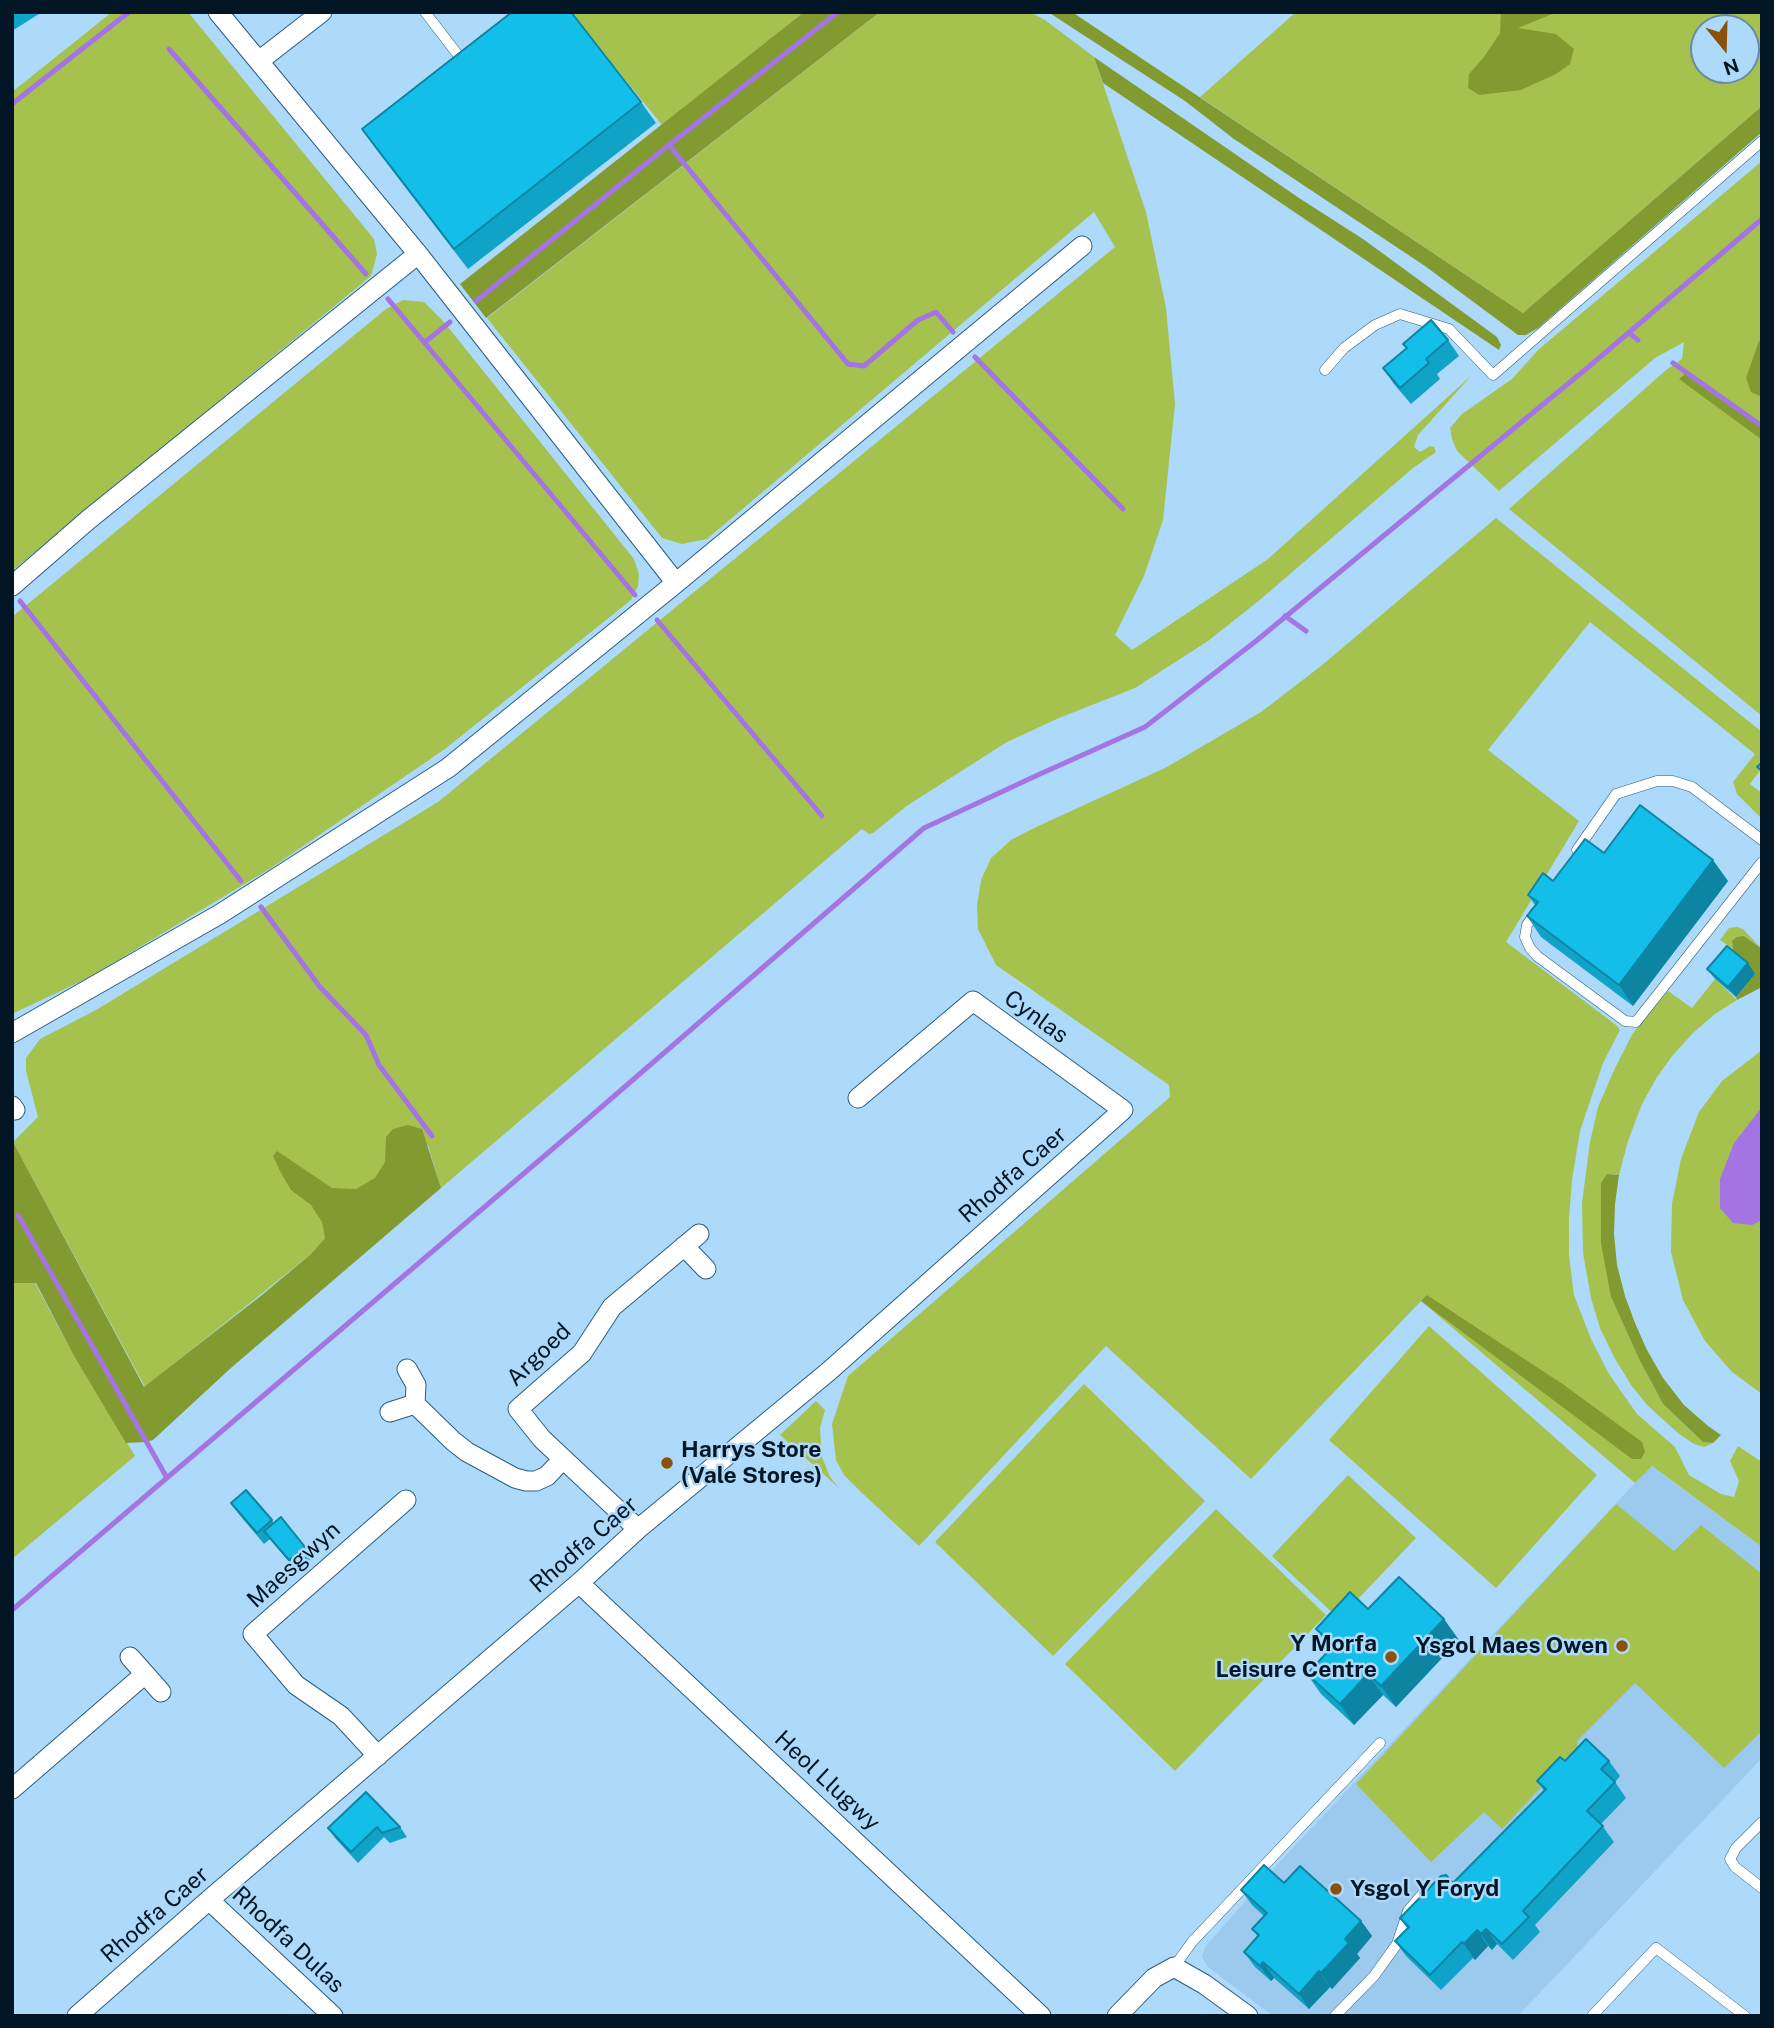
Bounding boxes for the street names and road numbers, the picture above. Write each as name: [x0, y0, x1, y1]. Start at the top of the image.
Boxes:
street label: Cynlas: [999, 985, 1073, 1049]
street label: Rhodfa Caer: [954, 1121, 1072, 1229]
street label: Argoed: [501, 1318, 577, 1392]
street label: Rhodfa Caer: [525, 1491, 643, 1599]
street label: Maesgwyn: [242, 1516, 346, 1614]
street label: Heol Llugwy: [769, 1725, 885, 1837]
street label: Rhodfa Caer: [96, 1861, 214, 1969]
street label: Rhodfa Dulas: [226, 1881, 350, 1999]

